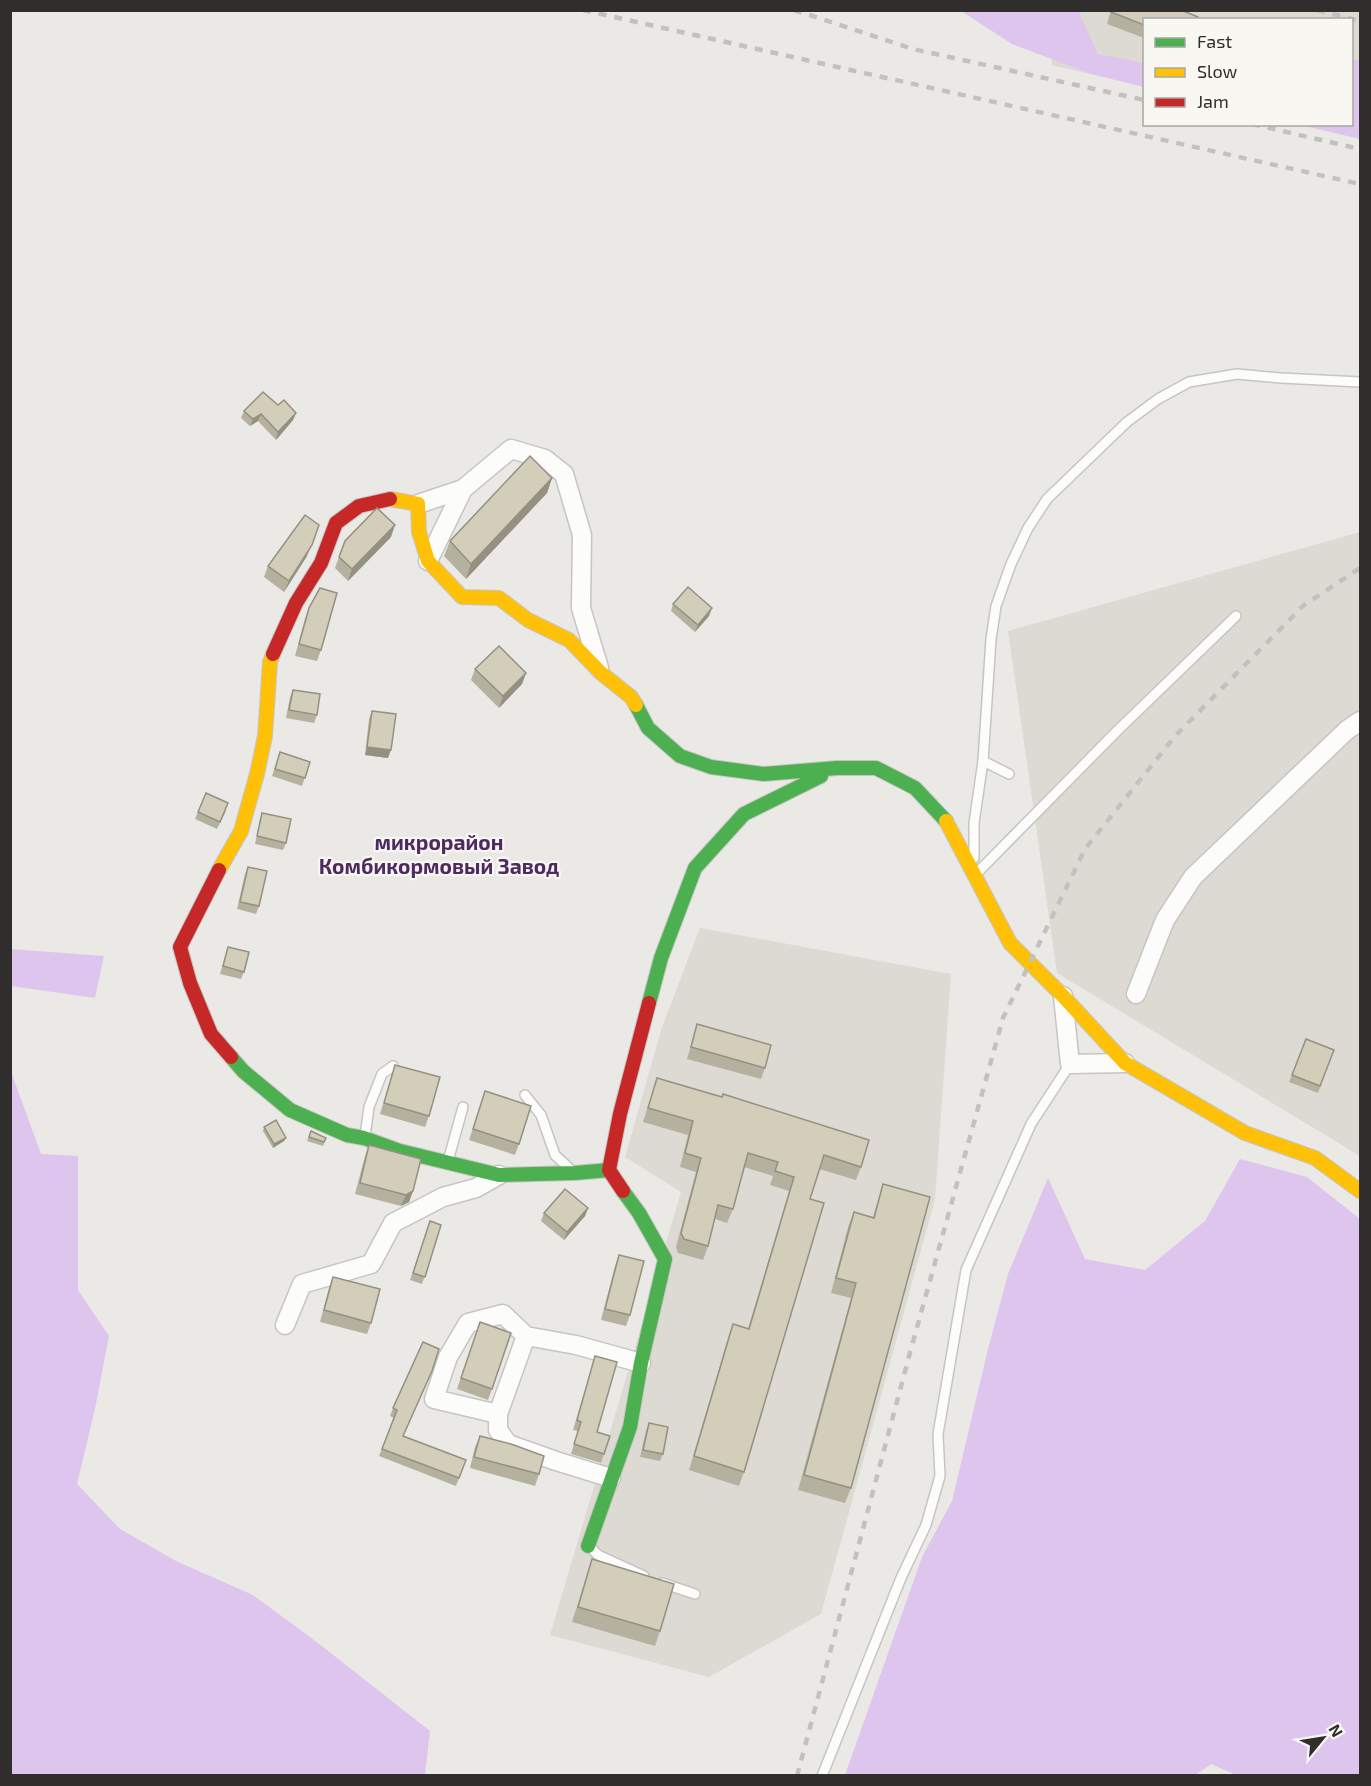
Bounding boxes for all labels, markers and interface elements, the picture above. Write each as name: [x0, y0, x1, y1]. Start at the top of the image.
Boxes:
legend: [1143, 18, 1353, 126]
text: Fast: [1197, 30, 1232, 52]
text: Slow: [1197, 60, 1238, 82]
text: Jam: [1197, 90, 1229, 112]
district label: микрорайон Комбикормовый Завод: [319, 829, 559, 878]
north arrow: [1293, 1708, 1353, 1768]
text: N: [1325, 1720, 1348, 1740]

